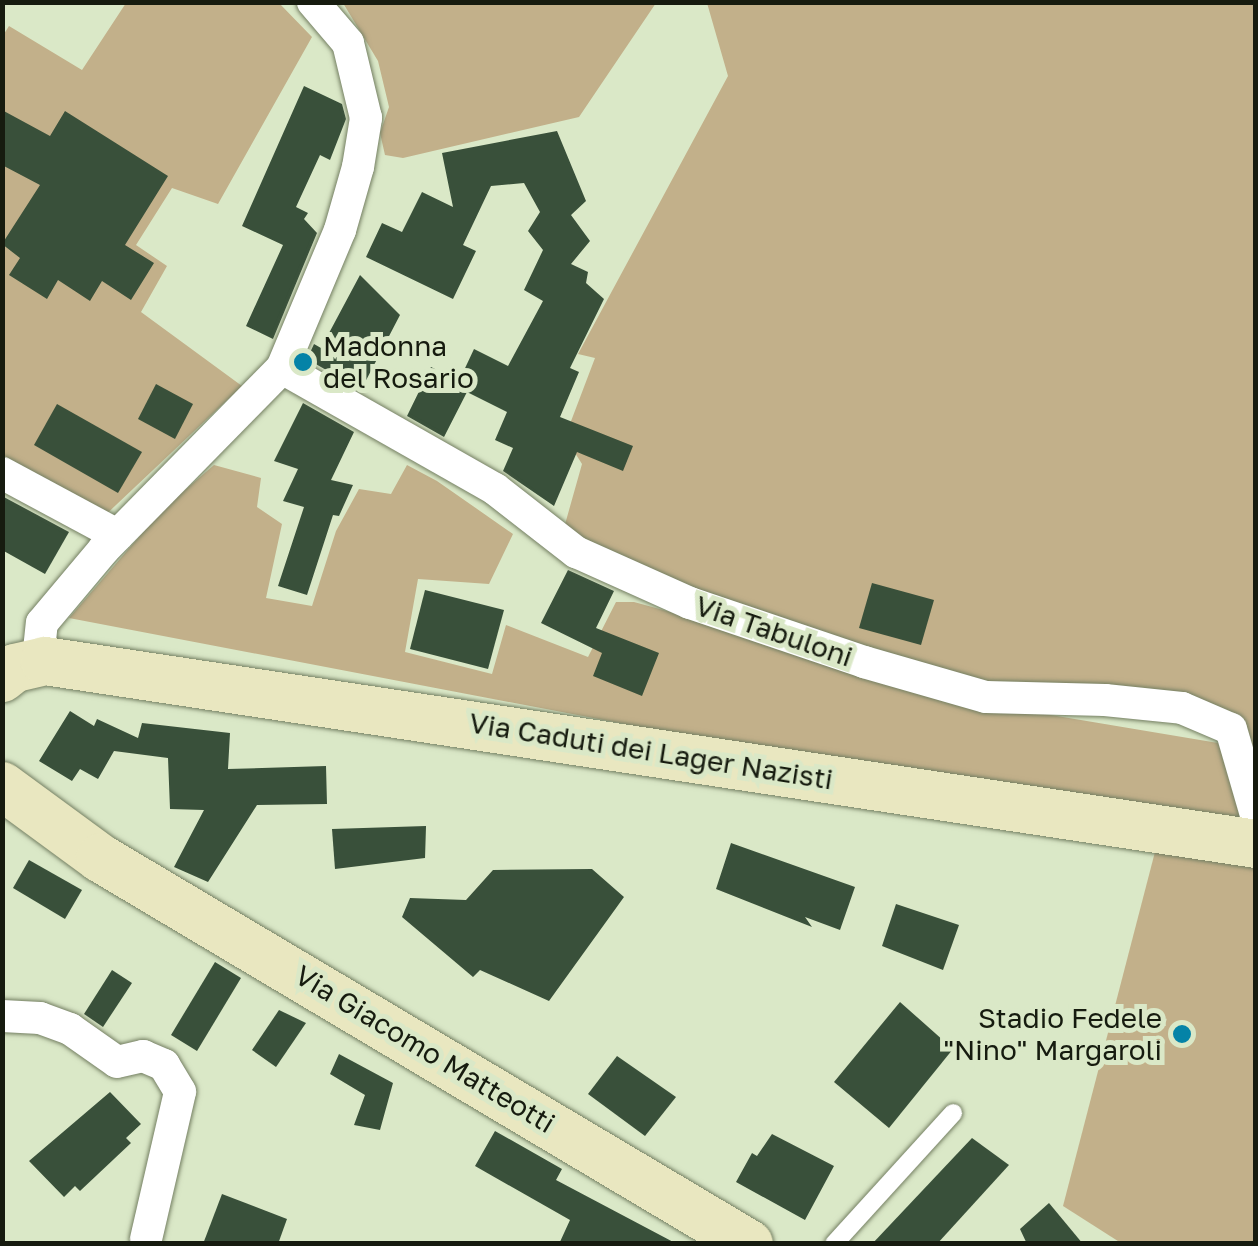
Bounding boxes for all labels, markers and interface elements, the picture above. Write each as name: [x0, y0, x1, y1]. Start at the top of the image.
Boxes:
place label: Madonna del Rosario: [323, 329, 474, 395]
marker: Madonna del Rosario: [292, 351, 314, 373]
street label: Via Tabuloni: [691, 588, 857, 674]
street label: Via Caduti dei Lager Nazisti: [467, 706, 835, 796]
street label: Via Giacomo Matteotti: [289, 958, 561, 1140]
place label: Stadio Fedele "Nino" Margaroli: [943, 1001, 1162, 1067]
marker: Stadio Fedele "Nino" Margaroli: [1171, 1023, 1193, 1045]

